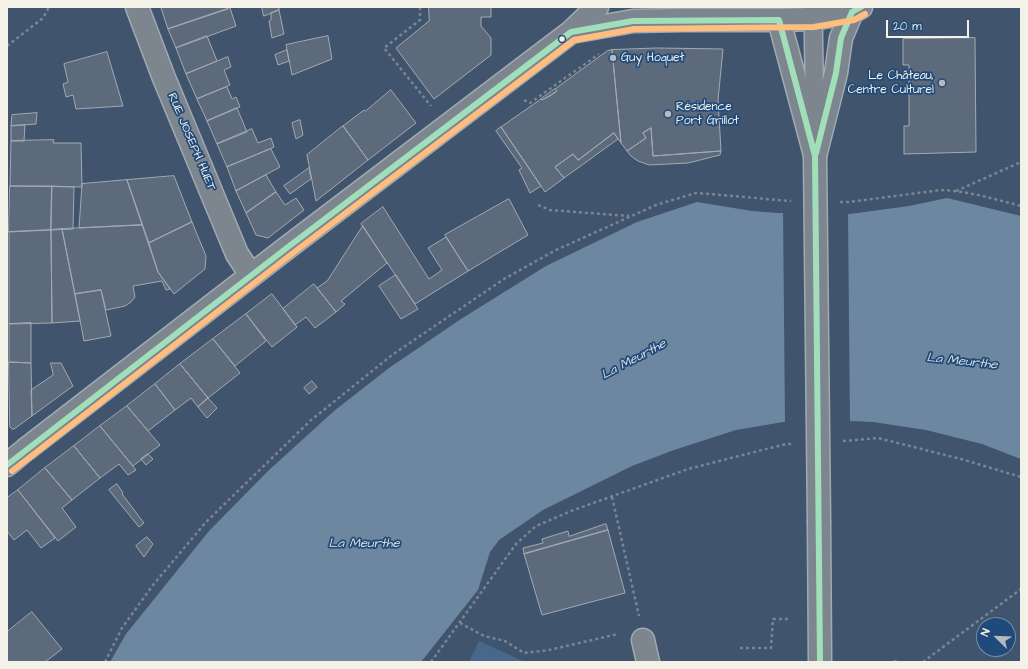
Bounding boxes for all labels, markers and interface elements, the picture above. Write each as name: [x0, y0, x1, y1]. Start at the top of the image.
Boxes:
scale bar: [888, 12, 971, 38]
text: 20 m: [893, 18, 922, 35]
unlabelled marker: [557, 34, 567, 44]
place label: Guy Hoquet: [621, 51, 684, 65]
marker: Guy Hoquet: [608, 53, 618, 63]
place label: Le Château, Centre Culturel: [848, 69, 934, 97]
marker: Le Château, Centre Culturel: [937, 78, 947, 88]
street label: RUE JOSEPH HUET: [164, 91, 218, 193]
place label: Résidence Port Grillot: [676, 100, 739, 128]
marker: Résidence Port Grillot: [663, 109, 673, 119]
water label: La Meurthe: [599, 336, 669, 384]
water label: La Meurthe: [926, 351, 998, 373]
water label: La Meurthe: [328, 536, 400, 552]
north arrow: [976, 617, 1016, 657]
text: N: [977, 626, 994, 639]

